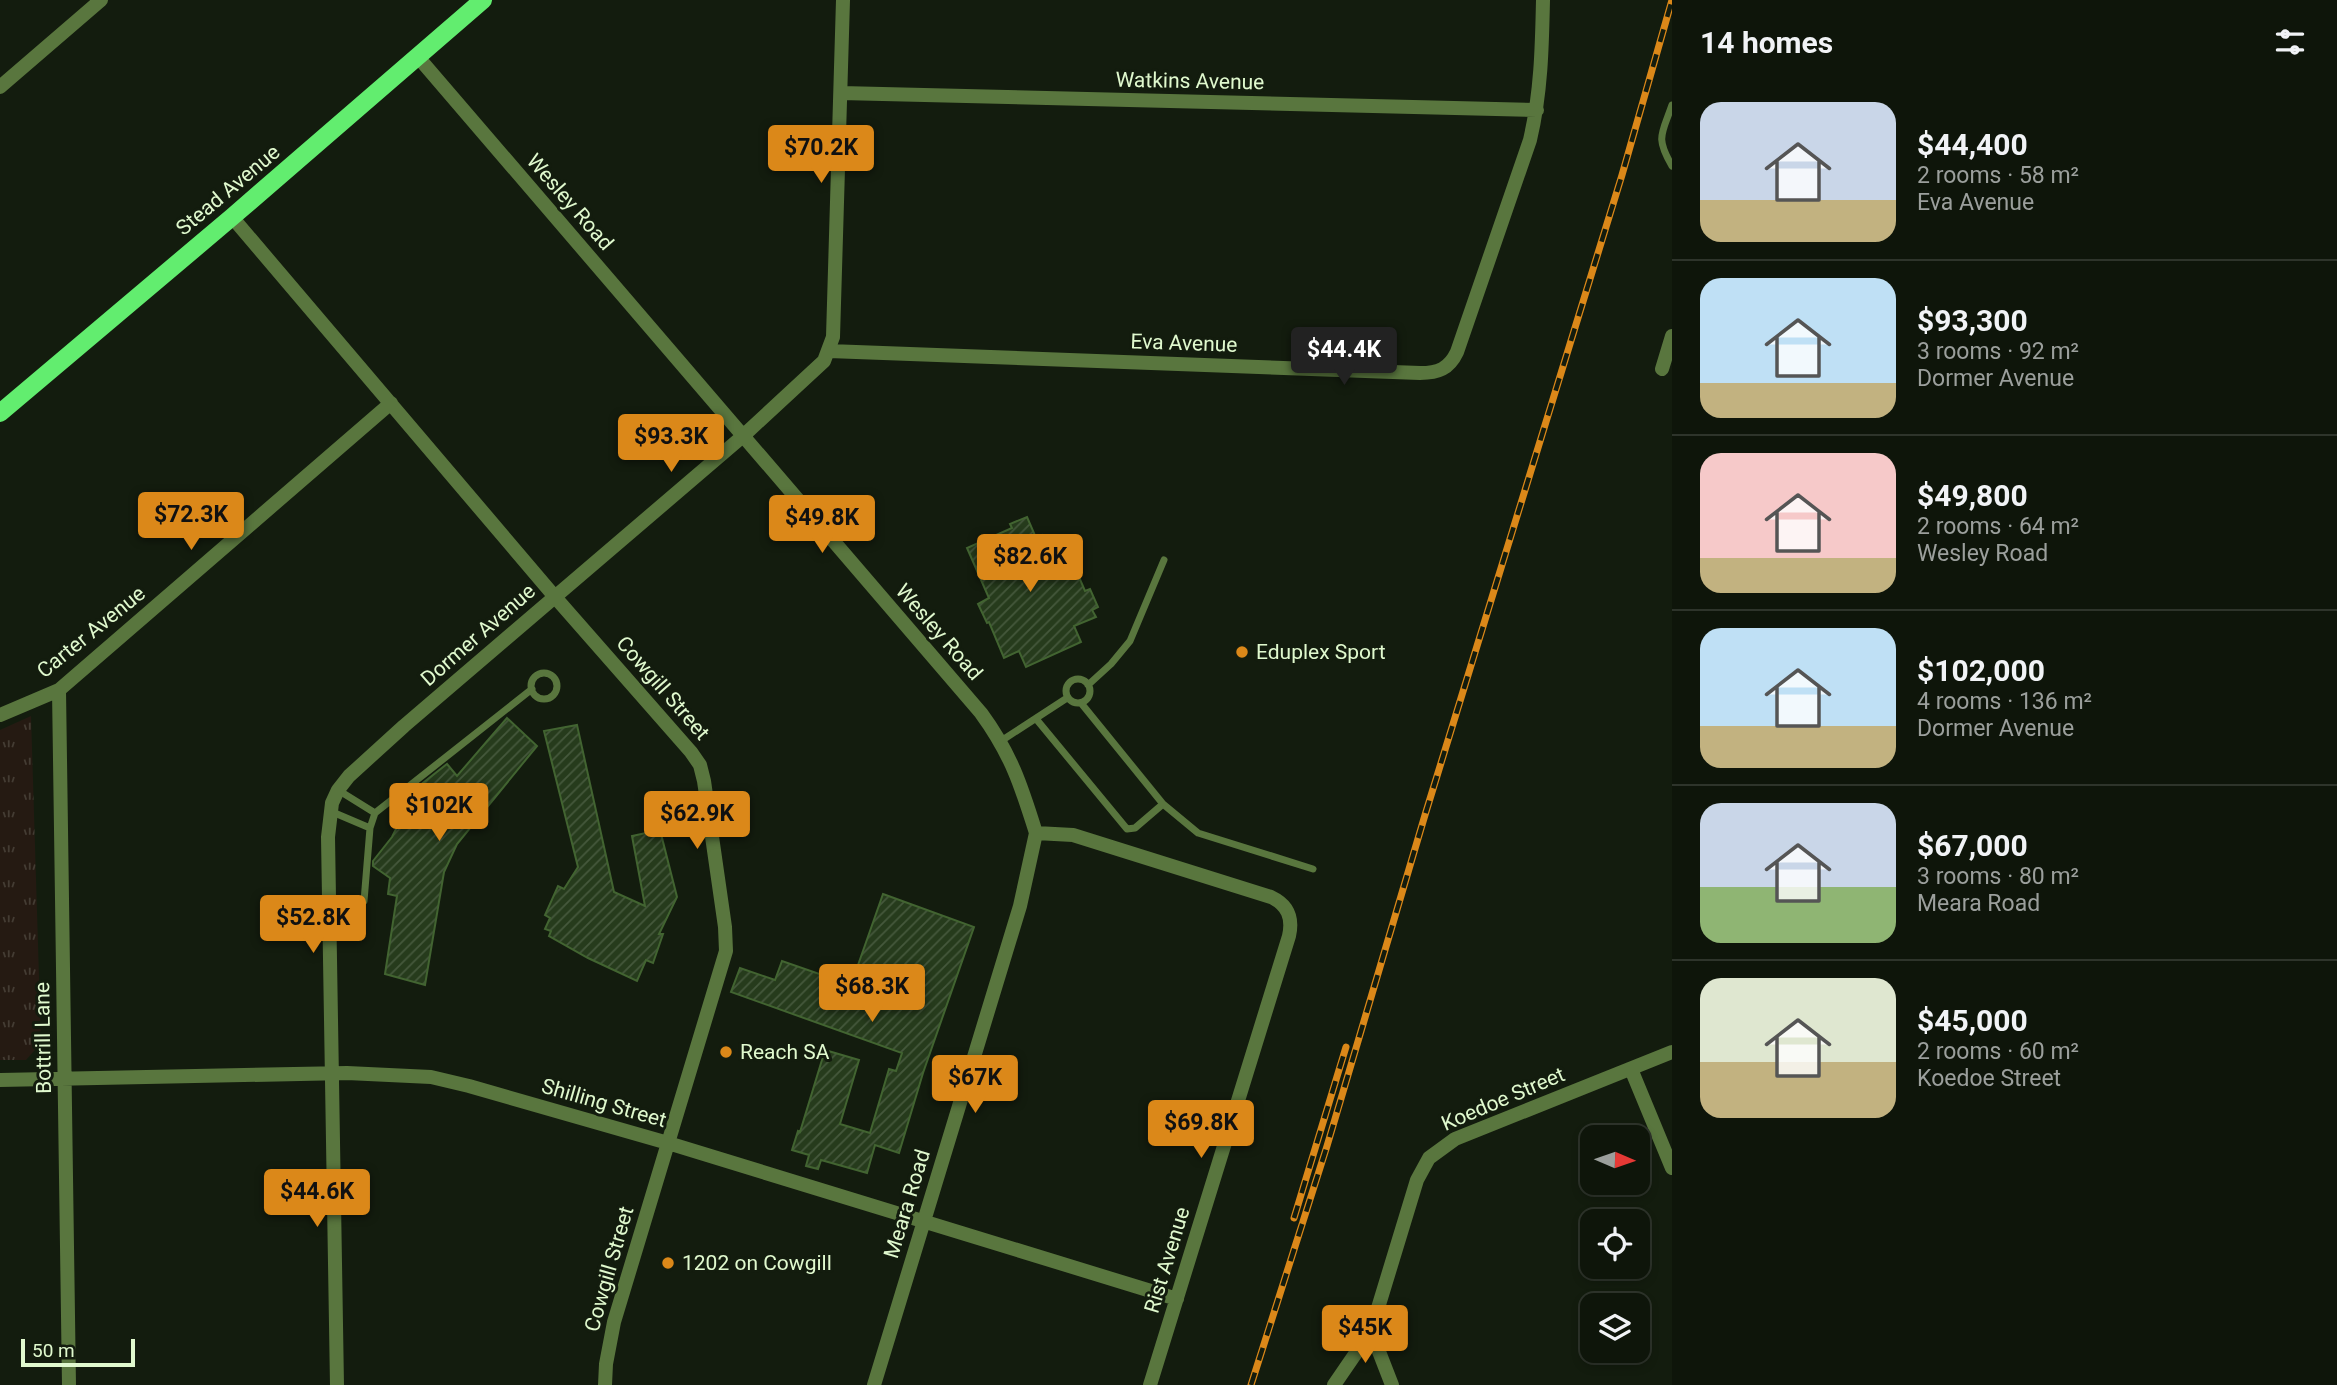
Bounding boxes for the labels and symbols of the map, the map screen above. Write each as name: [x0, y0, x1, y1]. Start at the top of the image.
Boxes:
street label: Watkins Avenue: [1115, 68, 1265, 94]
pin: $70.2K: [764, 125, 878, 185]
street label: Stead Avenue: [171, 140, 285, 240]
street label: Wesley Road: [522, 149, 618, 255]
pin: $44.4K: [1287, 328, 1401, 387]
street label: Eva Avenue: [1130, 329, 1238, 357]
pin: $93.3K: [614, 414, 728, 474]
pin: $72.3K: [134, 492, 248, 552]
pin: $49.8K: [765, 496, 879, 555]
pin: $82.6K: [973, 534, 1087, 594]
street label: Dormer Avenue: [416, 579, 540, 691]
street label: Wesley Road: [891, 579, 987, 685]
street label: Carter Avenue: [32, 581, 150, 683]
street label: Cowgill Street: [612, 631, 715, 745]
place label: Eduplex Sport: [1256, 640, 1386, 664]
marker: Eduplex Sport: [1234, 644, 1250, 660]
pin: $102K: [390, 784, 488, 843]
pin: $62.9K: [640, 792, 754, 851]
pin: $52.8K: [256, 895, 370, 955]
pin: $68.3K: [815, 964, 929, 1024]
street label: Bottrill Lane: [30, 982, 56, 1094]
place label: Reach SA: [740, 1040, 830, 1064]
marker: Reach SA: [718, 1044, 734, 1060]
pin: $67K: [934, 1056, 1016, 1115]
street label: Koedoe Street: [1438, 1062, 1568, 1136]
street label: Shilling Street: [539, 1074, 669, 1132]
pin: $69.8K: [1144, 1100, 1258, 1160]
north arrow: [1580, 1125, 1650, 1195]
street label: Meara Road: [879, 1147, 935, 1261]
pin: $44.6K: [260, 1170, 374, 1229]
street label: Cowgill Street: [580, 1203, 638, 1334]
street label: Rist Avenue: [1139, 1204, 1195, 1316]
place label: 1202 on Cowgill: [682, 1251, 832, 1275]
marker: 1202 on Cowgill: [660, 1255, 676, 1271]
pin: $45K: [1324, 1306, 1406, 1365]
scale bar: [21, 1336, 135, 1368]

